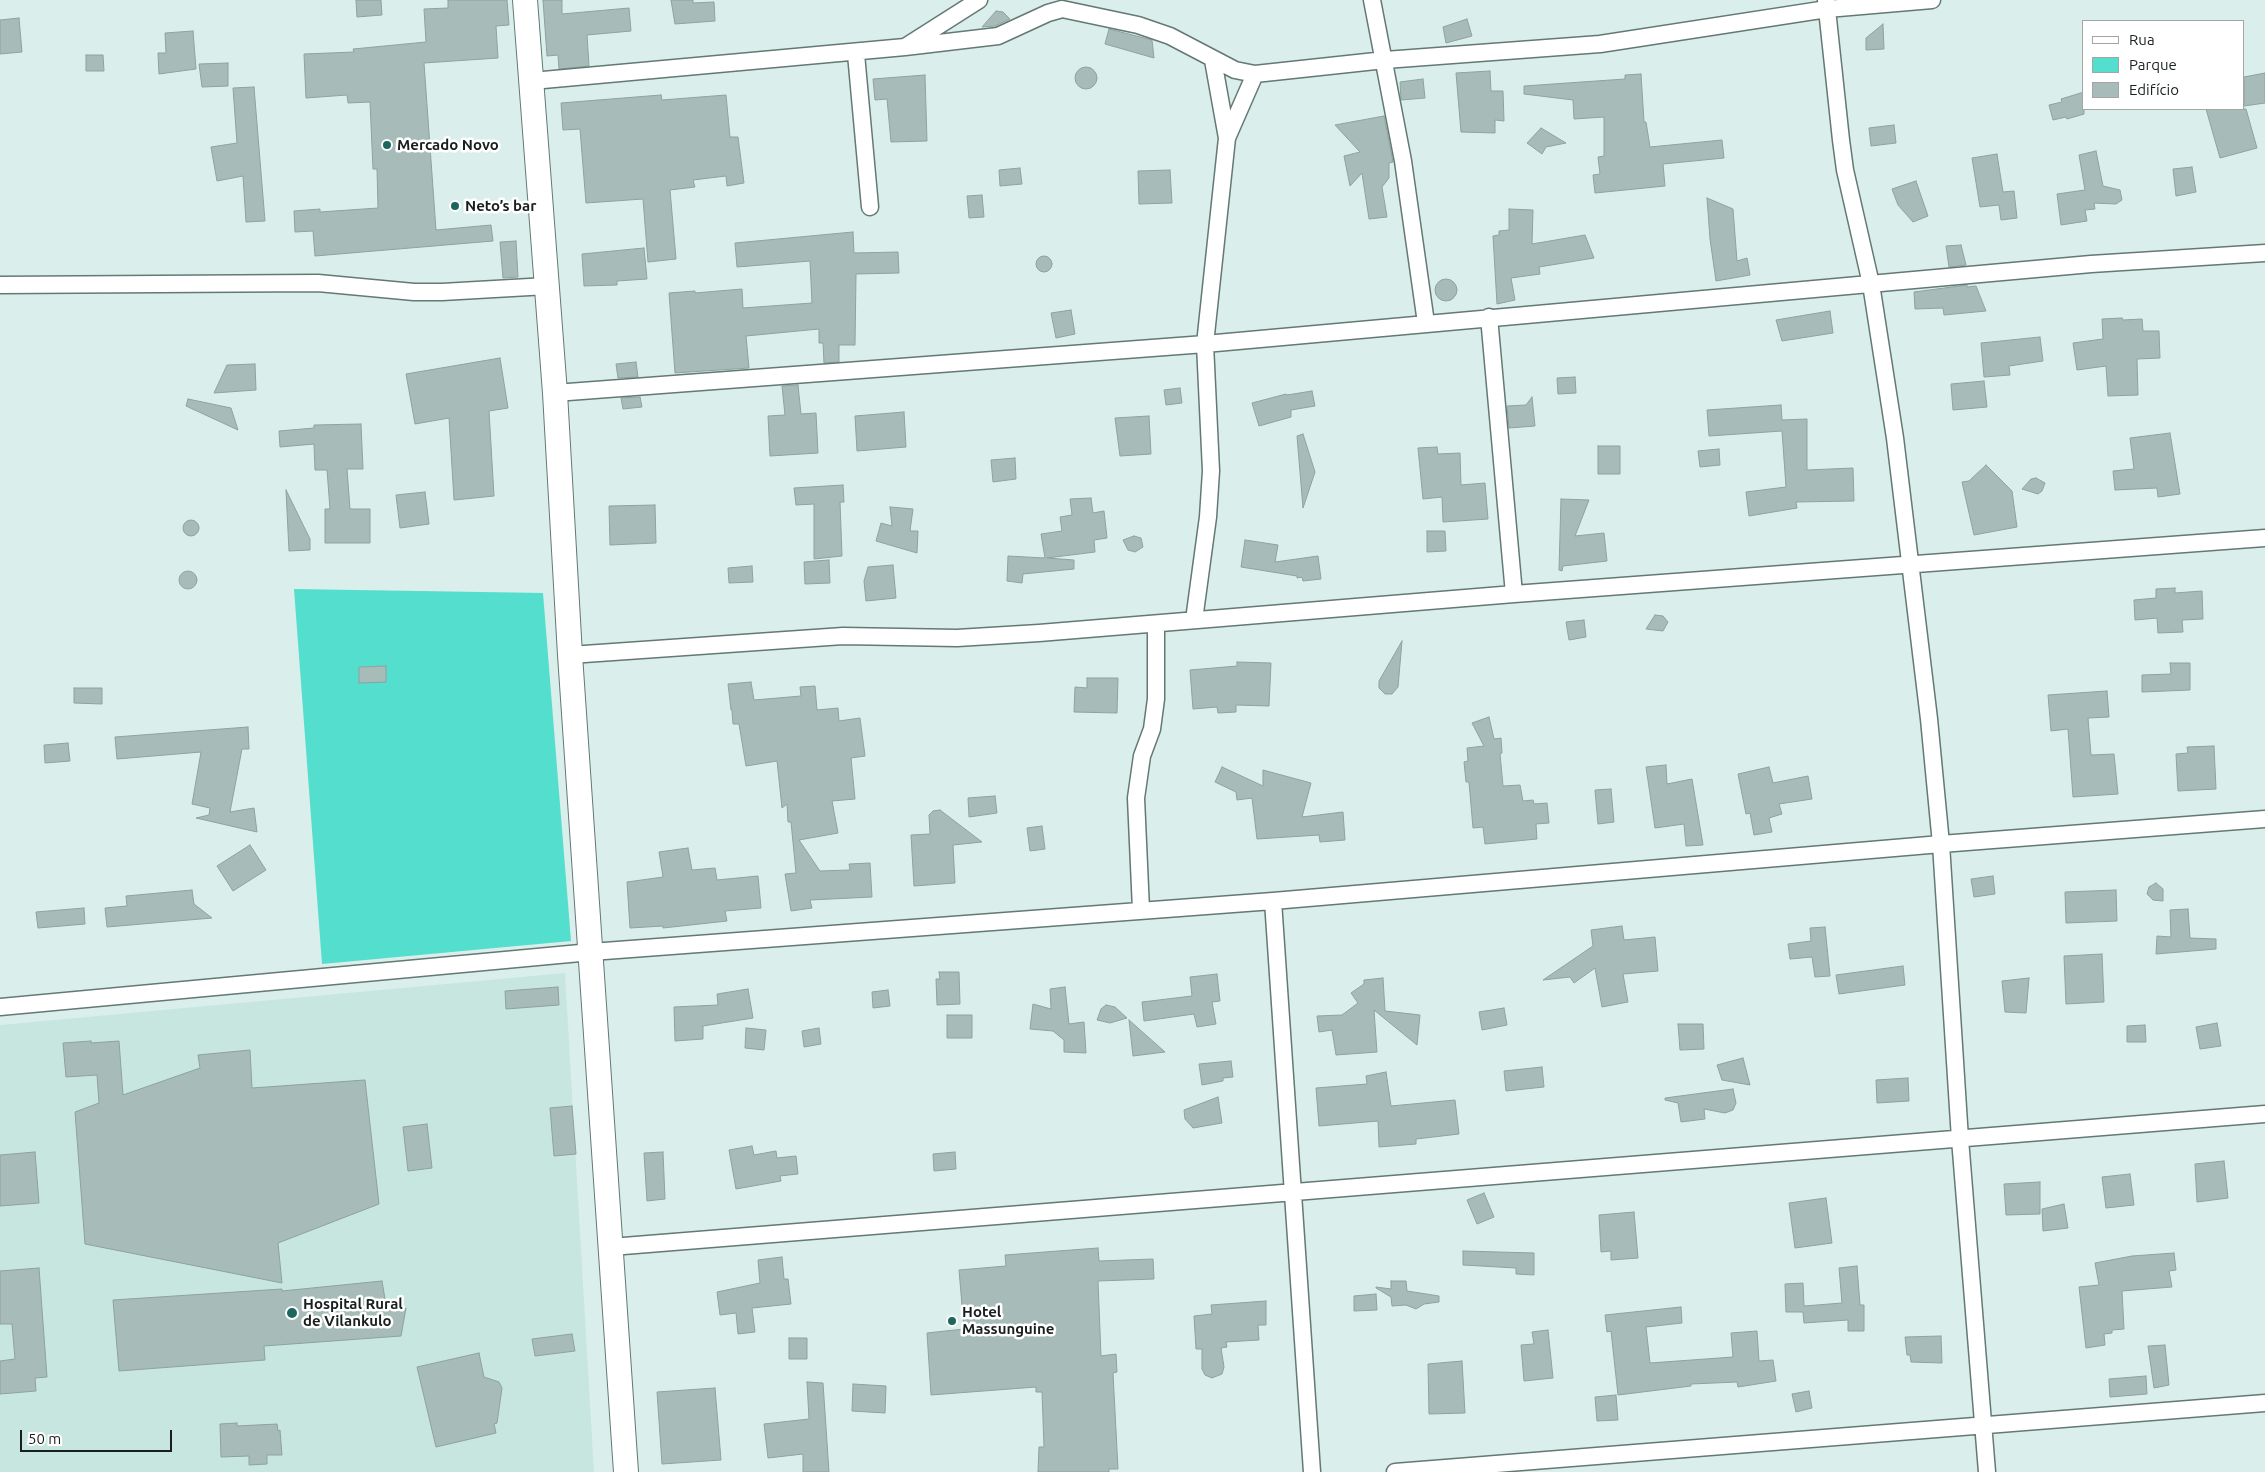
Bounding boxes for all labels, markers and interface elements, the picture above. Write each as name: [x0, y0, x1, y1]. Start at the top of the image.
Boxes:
legend: [2082, 20, 2245, 110]
text: Rua: [2129, 31, 2155, 48]
text: Parque: [2129, 56, 2177, 73]
text: Edifício: [2129, 81, 2179, 98]
place label: Mercado Novo: [397, 136, 499, 154]
marker: Mercado Novo: [381, 139, 393, 151]
place label: Neto’s bar: [465, 197, 536, 215]
marker: Neto’s bar: [449, 200, 461, 212]
place label: Hospital Rural de Vilankulo: [303, 1295, 403, 1330]
place label: Hotel Massunguine: [962, 1303, 1054, 1338]
marker: Hospital Rural de Vilankulo: [285, 1306, 299, 1320]
marker: Hotel Massunguine: [946, 1315, 958, 1327]
scale bar: [22, 1420, 175, 1452]
text: 50 m: [28, 1430, 61, 1447]

